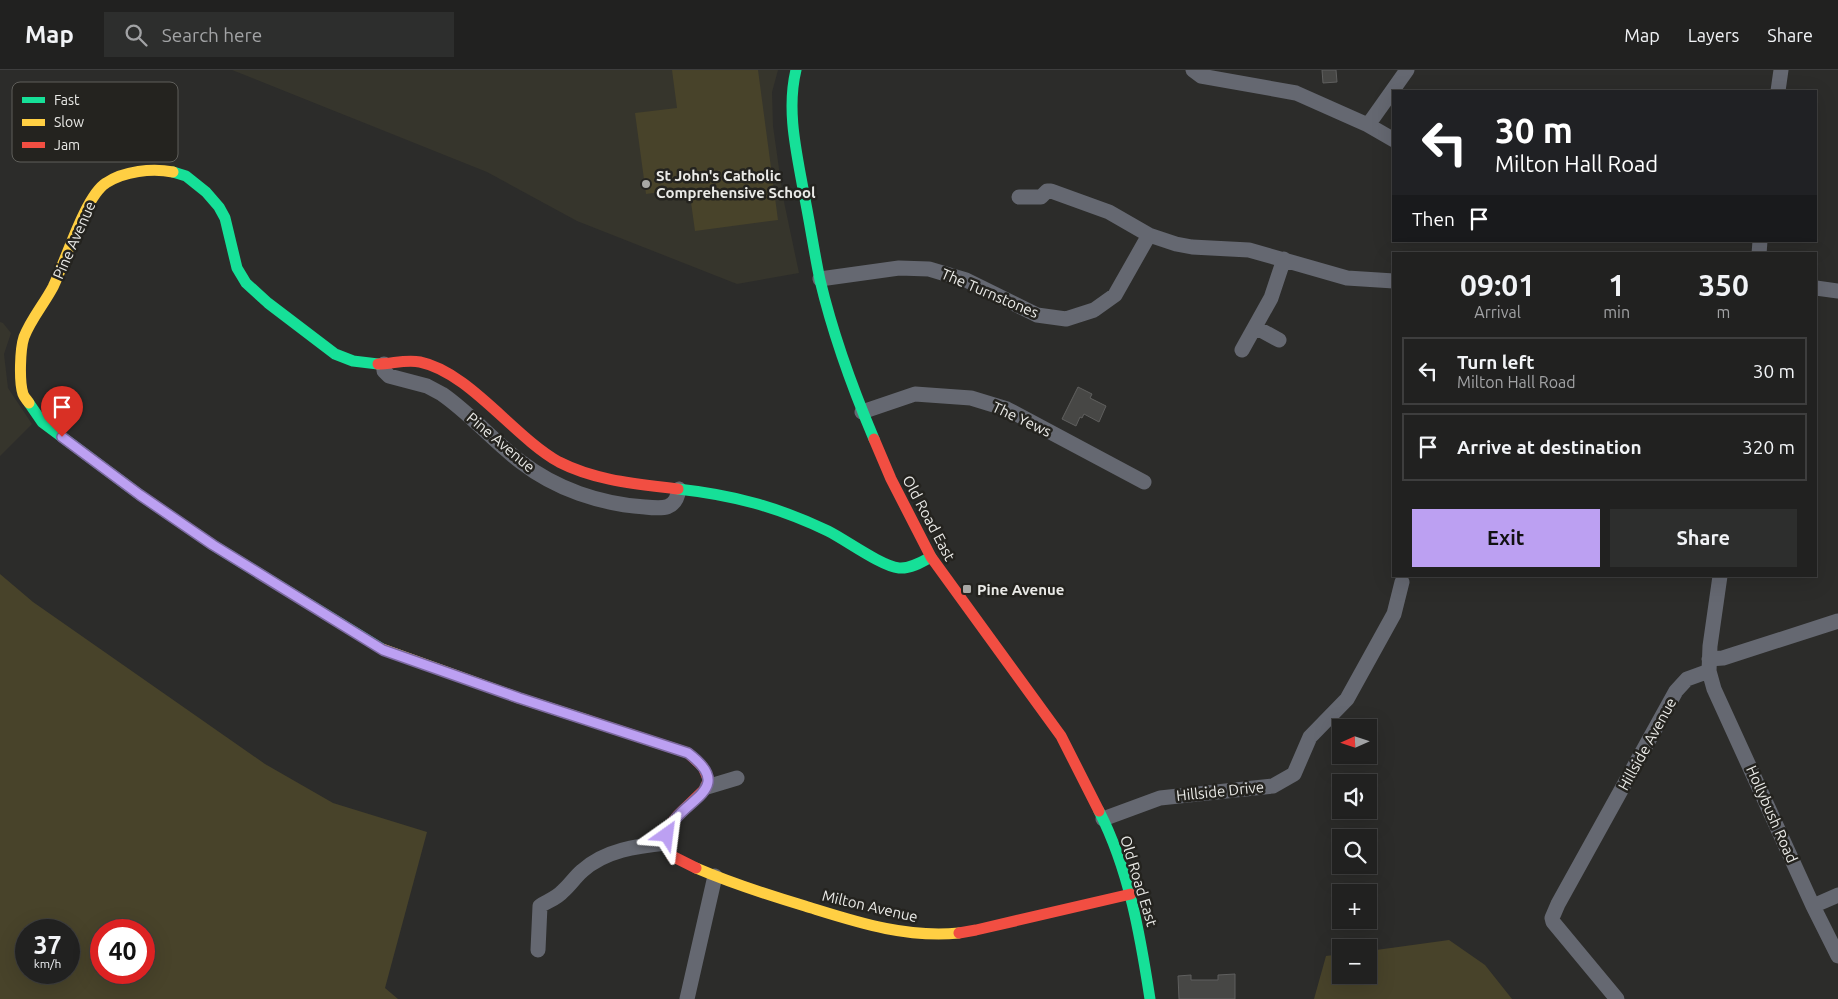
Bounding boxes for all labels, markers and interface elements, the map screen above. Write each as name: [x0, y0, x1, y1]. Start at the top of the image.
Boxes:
search box: [104, 12, 454, 57]
text: Map: [25, 21, 74, 48]
icon: search: [122, 21, 150, 49]
text: Search here: [162, 24, 262, 46]
text: Map: [1624, 25, 1660, 45]
text: Layers: [1688, 25, 1739, 45]
text: Share: [1767, 25, 1813, 45]
legend: [12, 82, 178, 162]
text: Fast: [54, 92, 80, 108]
icon: left: [1412, 110, 1477, 175]
text: 30 m: [1495, 110, 1573, 150]
text: Slow: [54, 114, 84, 130]
text: Jam: [54, 137, 80, 153]
text: Milton Hall Road: [1495, 151, 1658, 176]
place label: St John's Catholic Comprehensive School: [656, 167, 816, 201]
marker: St John's Catholic Comprehensive School: [640, 178, 652, 190]
street label: Pine Avenue: [49, 198, 99, 282]
icon: arrive: [1465, 205, 1493, 233]
text: Then: [1412, 208, 1455, 230]
street label: The Turnstones: [939, 265, 1041, 321]
text: 09:01: [1460, 268, 1535, 302]
text: 1: [1608, 268, 1625, 302]
text: 350: [1698, 268, 1749, 302]
text: Arrival: [1474, 303, 1521, 321]
text: min: [1603, 303, 1630, 321]
text: m: [1717, 303, 1730, 321]
text: Turn left: [1457, 351, 1535, 373]
icon: left: [1414, 357, 1442, 385]
text: 30 m: [1753, 360, 1795, 382]
text: Milton Hall Road: [1457, 373, 1576, 391]
pin: [41, 386, 83, 437]
icon: arrive: [48, 393, 76, 421]
street label: The Yews: [990, 398, 1054, 440]
street label: Pine Avenue: [464, 409, 538, 475]
icon: arrive: [1414, 433, 1442, 461]
text: Arrive at destination: [1457, 436, 1642, 458]
text: 320 m: [1742, 436, 1795, 458]
street label: Old Road East: [899, 472, 959, 564]
button: Exit: [1412, 509, 1600, 567]
button: Share: [1610, 509, 1797, 567]
place label: Pine Avenue: [977, 581, 1064, 598]
marker: Pine Avenue: [961, 583, 973, 595]
street label: Hillside Avenue: [1615, 695, 1679, 793]
north arrow: [1332, 719, 1378, 764]
map controls: [1332, 719, 1377, 984]
street label: Hollybush Road: [1743, 763, 1801, 865]
button: sound: [1332, 774, 1377, 819]
street label: Hillside Drive: [1175, 778, 1265, 804]
position arrow: [640, 808, 692, 860]
button: search: [1332, 829, 1377, 874]
street label: Old Road East: [1117, 833, 1161, 929]
button: +: [1332, 884, 1377, 929]
street label: Milton Avenue: [820, 887, 920, 925]
speed limit sign: 40: [90, 919, 155, 984]
text: 37: [33, 931, 62, 959]
button: −: [1332, 939, 1377, 984]
text: km/h: [34, 957, 61, 970]

